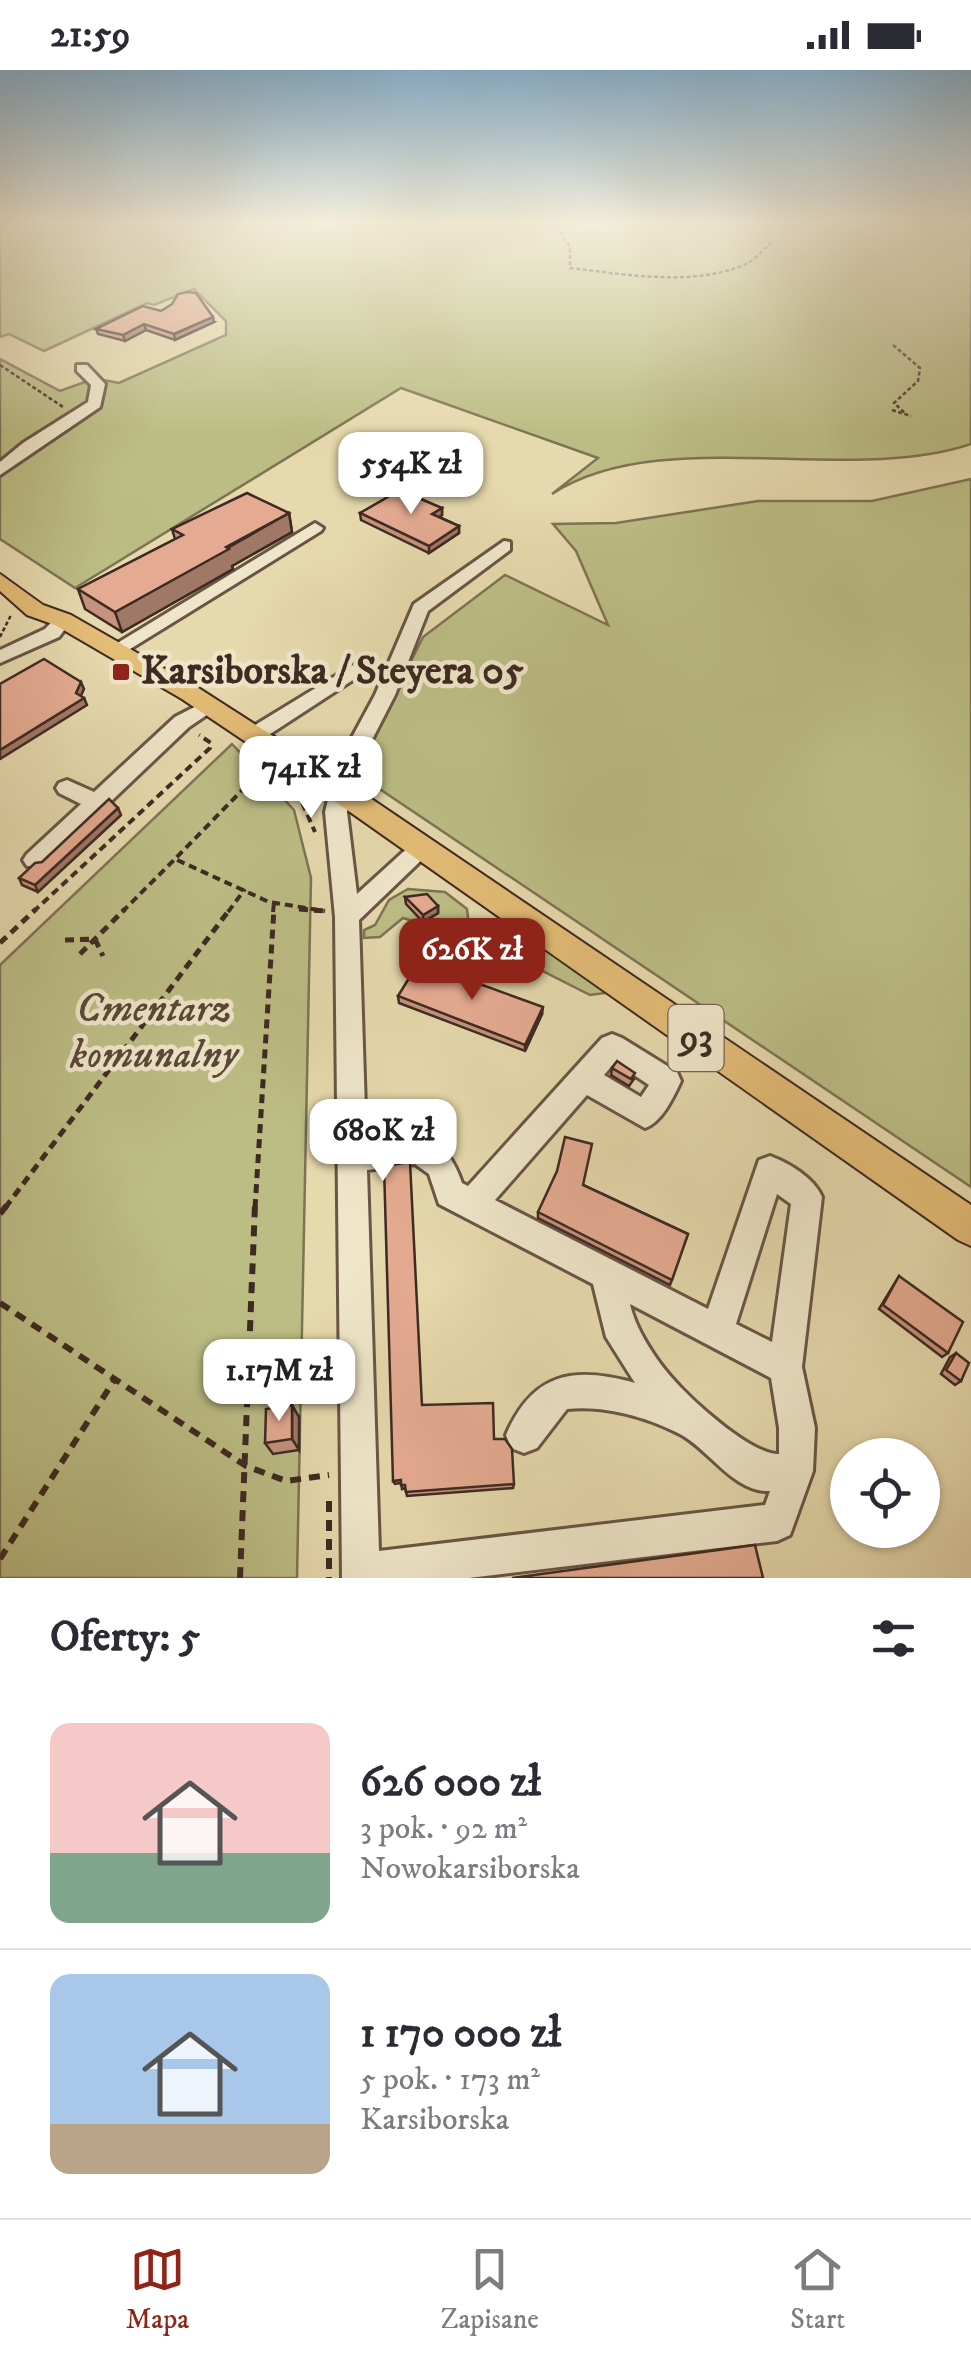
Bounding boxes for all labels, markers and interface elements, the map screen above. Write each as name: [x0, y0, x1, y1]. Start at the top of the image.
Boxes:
text: 21:59: [50, 11, 130, 59]
pin: 554K zł: [319, 432, 503, 517]
text: 554K zł: [360, 444, 462, 484]
place label: Karsiborska / Steyera 05: [141, 647, 524, 697]
marker: Karsiborska / Steyera 05: [110, 661, 132, 683]
pin: 741K zł: [219, 736, 403, 821]
text: 741K zł: [261, 748, 361, 788]
pin: 626K zł: [380, 918, 564, 1003]
text: 626K zł: [421, 930, 523, 970]
park label: Cmentarz komunalny: [69, 985, 240, 1081]
road number: 93: [668, 1005, 724, 1071]
pin: 680K zł: [291, 1099, 475, 1184]
text: 680K zł: [332, 1111, 434, 1151]
pin: 1.17M zł: [176, 1339, 382, 1424]
text: 1.17M zł: [225, 1351, 333, 1391]
map controls: [830, 1438, 940, 1548]
button: locate: [830, 1438, 940, 1548]
icon: filters: [866, 1611, 921, 1666]
text: Oferty: 5: [50, 1612, 200, 1664]
text: 626 000 zł: [360, 1757, 541, 1809]
icon: home: [130, 1763, 250, 1883]
text: 3 pok. · 92 m²: [360, 1809, 527, 1849]
text: Nowokarsiborska: [360, 1849, 580, 1889]
text: 1 170 000 zł: [360, 2008, 561, 2060]
icon: home: [130, 2014, 250, 2134]
text: 5 pok. · 173 m²: [360, 2060, 540, 2100]
text: Karsiborska: [360, 2100, 509, 2140]
tab: Mapa: [126, 2242, 189, 2337]
tab: Zapisane: [440, 2242, 539, 2337]
tab: Start: [790, 2242, 845, 2337]

